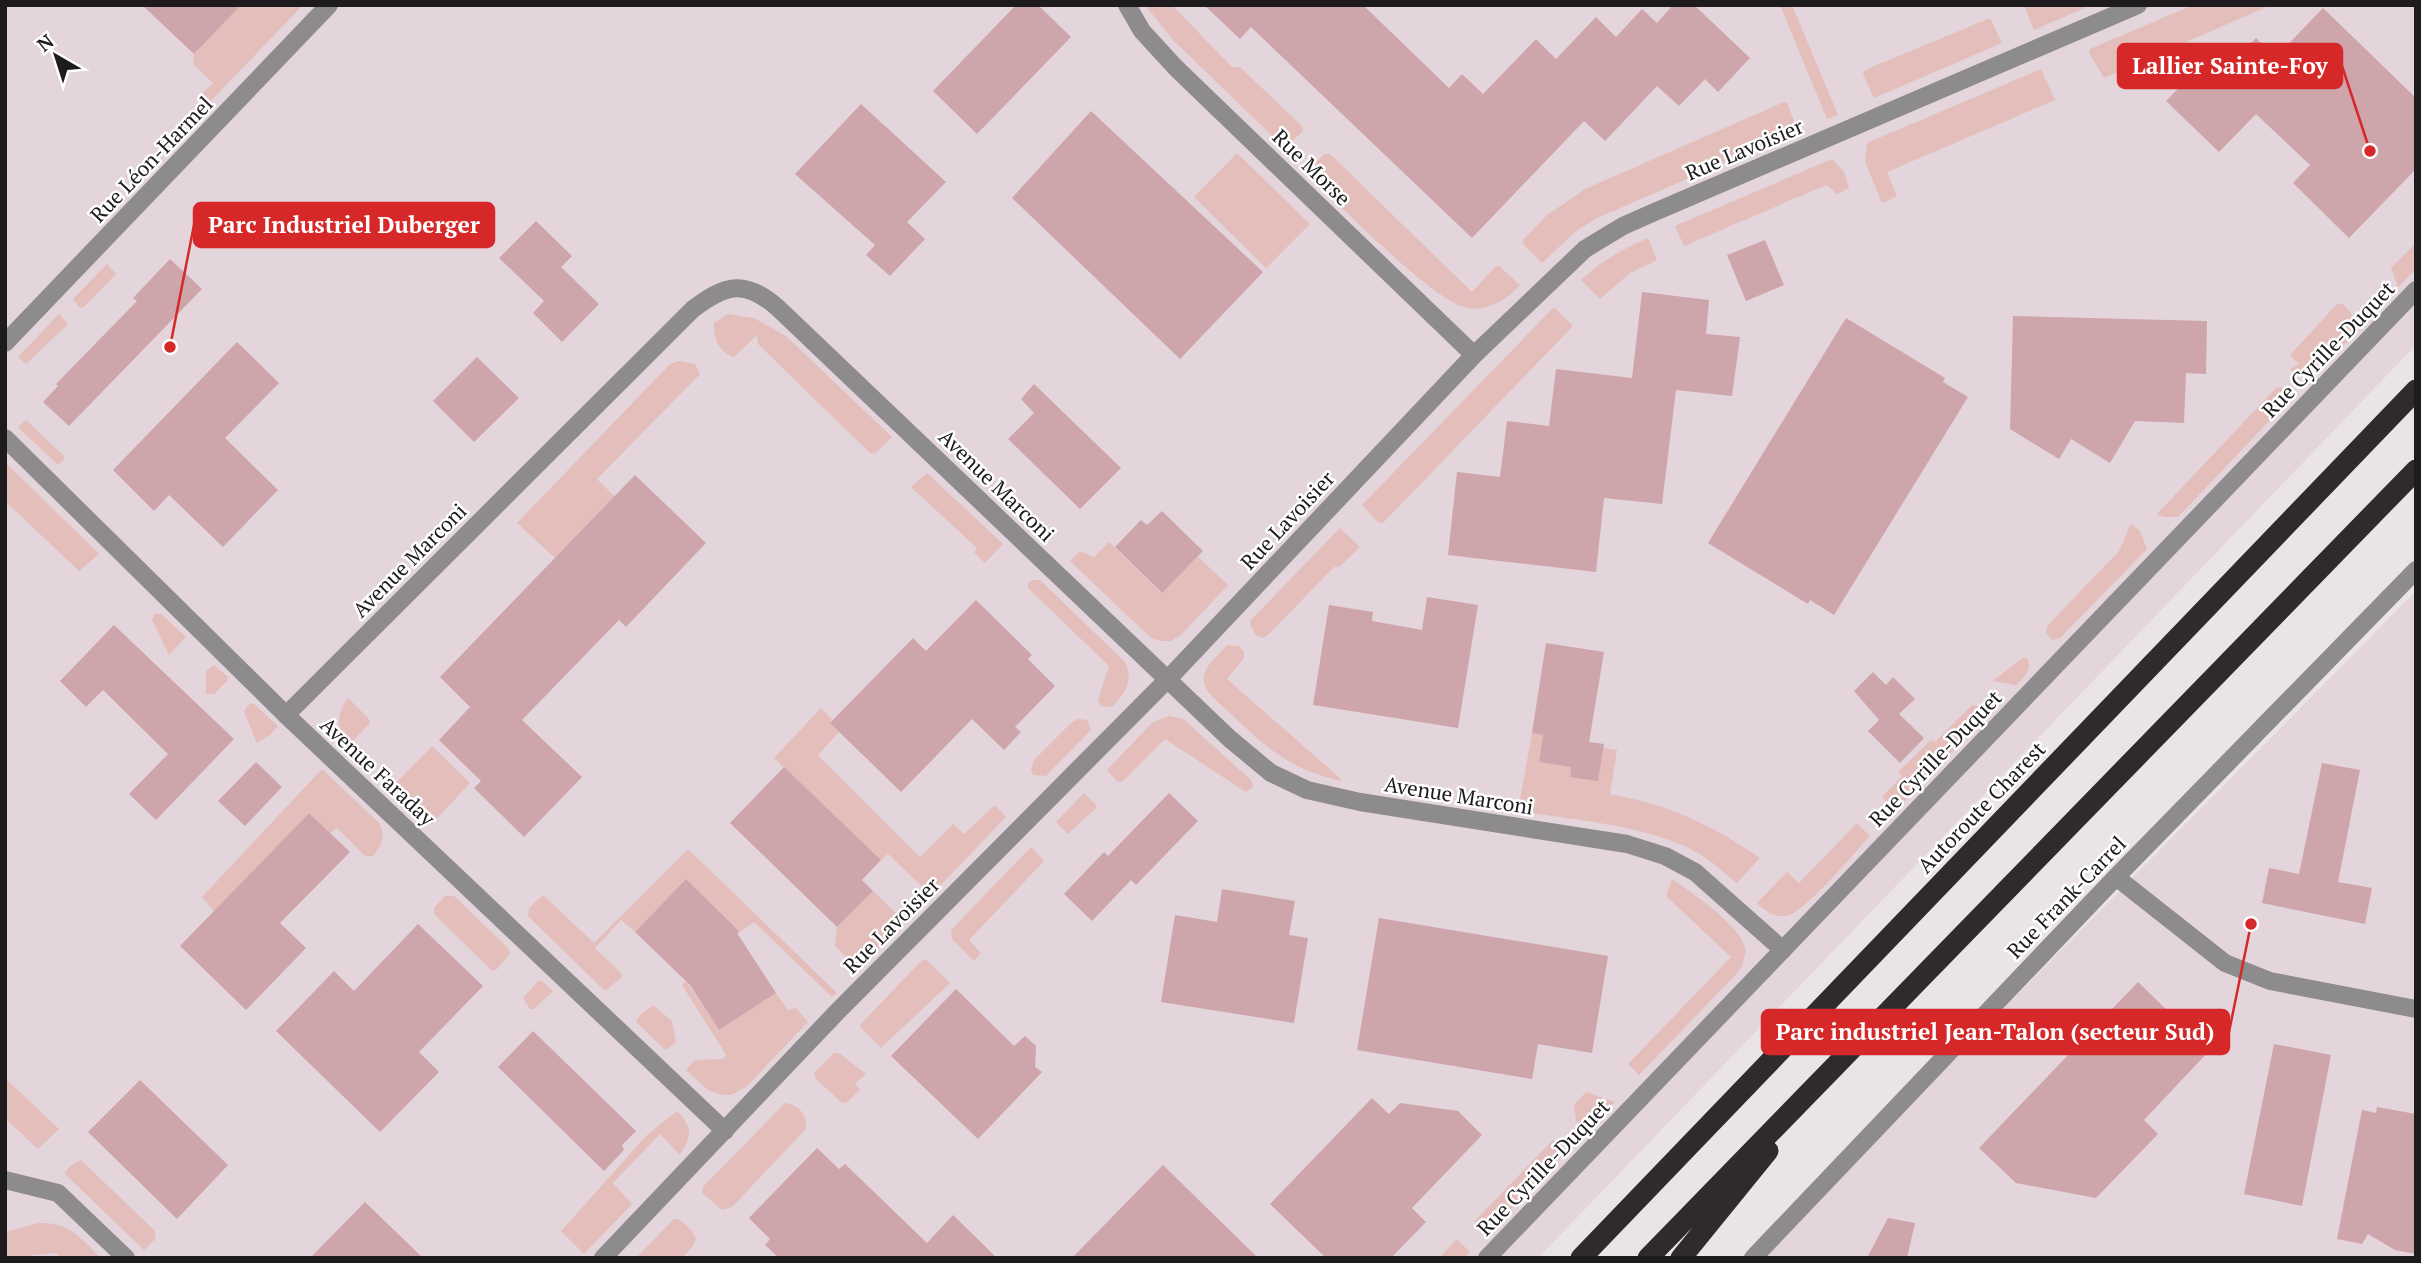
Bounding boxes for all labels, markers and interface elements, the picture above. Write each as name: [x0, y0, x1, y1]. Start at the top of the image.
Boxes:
north arrow: [21, 21, 91, 91]
text: N: [32, 28, 59, 57]
callout: Lallier Sainte-Foy: [2118, 44, 2342, 88]
text: Lallier Sainte-Foy: [2132, 50, 2329, 81]
street label: Rue Léon-Harmel: [84, 90, 218, 228]
street label: Rue Lavoisier: [1681, 112, 1807, 186]
street label: Rue Morse: [1267, 123, 1357, 211]
callout: Parc Industriel Duberger: [194, 203, 494, 247]
text: Parc Industriel Duberger: [208, 209, 480, 240]
street label: Rue Cyrille-Duquet: [2255, 274, 2401, 423]
street label: Avenue Marconi: [933, 423, 1061, 547]
street label: Rue Lavoisier: [1234, 465, 1340, 575]
street label: Avenue Marconi: [346, 497, 472, 623]
street label: Rue Cyrille-Duquet: [1862, 683, 2008, 832]
street label: Avenue Faraday: [315, 710, 442, 832]
street label: Autoroute Charest: [1911, 735, 2051, 879]
street label: Avenue Marconi: [1382, 769, 1536, 821]
street label: Rue Frank-Carrel: [2000, 830, 2132, 964]
street label: Rue Lavoisier: [837, 871, 945, 979]
callout: Parc industriel Jean-Talon (secteur Sud): [1762, 1010, 2229, 1054]
text: Parc industriel Jean-Talon (secteur Sud): [1776, 1016, 2214, 1047]
street label: Rue Cyrille-Duquet: [1470, 1092, 1616, 1241]

